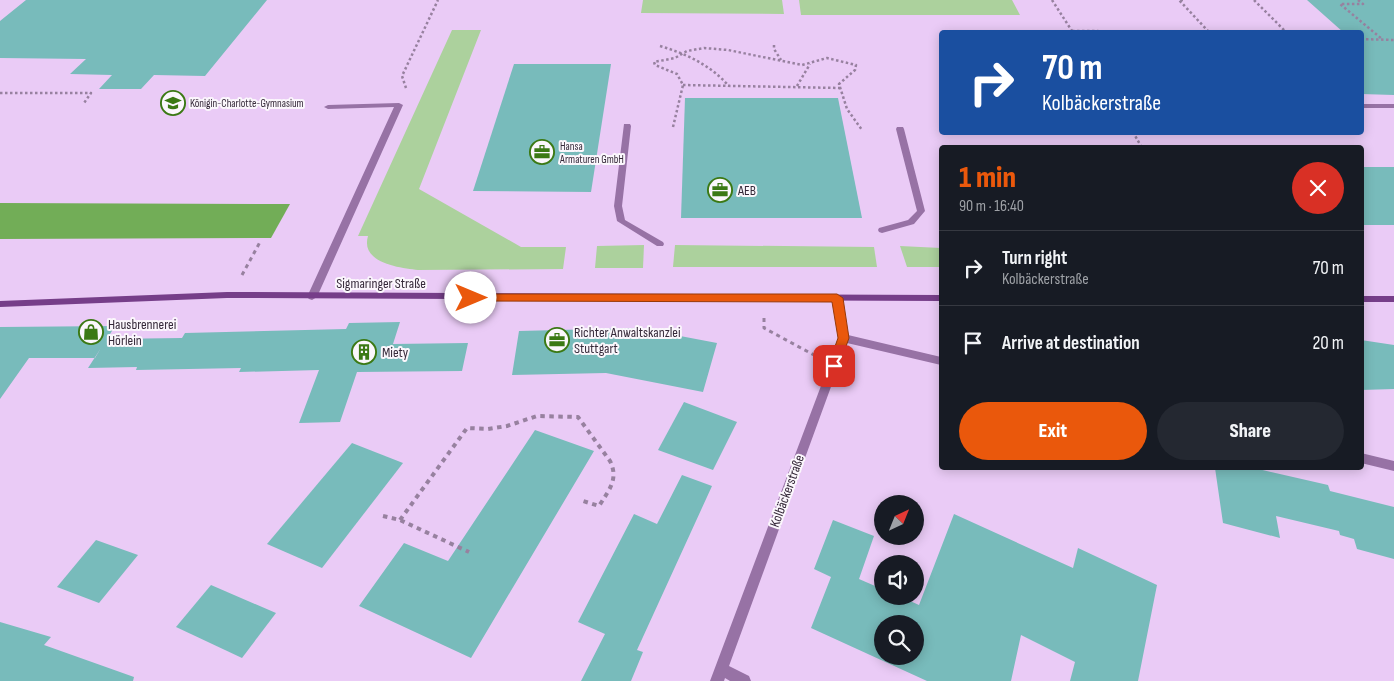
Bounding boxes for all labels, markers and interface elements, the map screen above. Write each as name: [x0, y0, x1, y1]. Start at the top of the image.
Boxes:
text: 70 m: [1042, 47, 1102, 90]
icon: right: [959, 50, 1024, 115]
school or university icon: Königin-Charlotte-Gymnasium: [160, 90, 186, 116]
text: Kolbäckerstraße: [1042, 90, 1161, 117]
place label: Königin-Charlotte-Gymnasium: [190, 97, 304, 110]
office icon: Hansa Armaturen GmbH: [529, 139, 555, 165]
place label: Hansa Armaturen GmbH: [559, 140, 624, 166]
text: 1 min: [959, 160, 1016, 196]
button: close: [1292, 162, 1344, 214]
office icon: AEB: [707, 177, 733, 203]
place label: AEB: [737, 182, 756, 199]
text: 90 m · 16:40: [959, 197, 1024, 216]
text: Turn right: [1002, 247, 1067, 270]
icon: right: [959, 254, 987, 282]
text: 70 m: [1313, 257, 1344, 280]
text: Kolbäckerstraße: [1002, 270, 1089, 289]
position arrow: [444, 271, 496, 323]
street label: Sigmaringer Straße: [336, 275, 426, 292]
place label: Hausbrennerei Hörlein: [108, 316, 176, 349]
shop icon: Hausbrennerei Hörlein: [78, 319, 104, 345]
place label: Richter Anwaltskanzlei Stuttgart: [574, 324, 681, 357]
office icon: Richter Anwaltskanzlei Stuttgart: [544, 327, 570, 353]
icon: arrive: [959, 329, 987, 357]
text: Arrive at destination: [1002, 332, 1140, 355]
text: 20 m: [1312, 332, 1344, 355]
building icon: Miety: [351, 339, 377, 365]
place label: Miety: [382, 344, 409, 361]
pin: [813, 345, 855, 387]
icon: arrive: [820, 352, 848, 380]
button: Exit: [959, 402, 1147, 460]
button: Share: [1157, 402, 1344, 460]
street label: Kolbäckerstraße: [766, 452, 808, 530]
north arrow: [874, 495, 924, 545]
map controls: [874, 495, 924, 665]
button: sound: [874, 555, 924, 605]
button: search: [874, 615, 924, 665]

